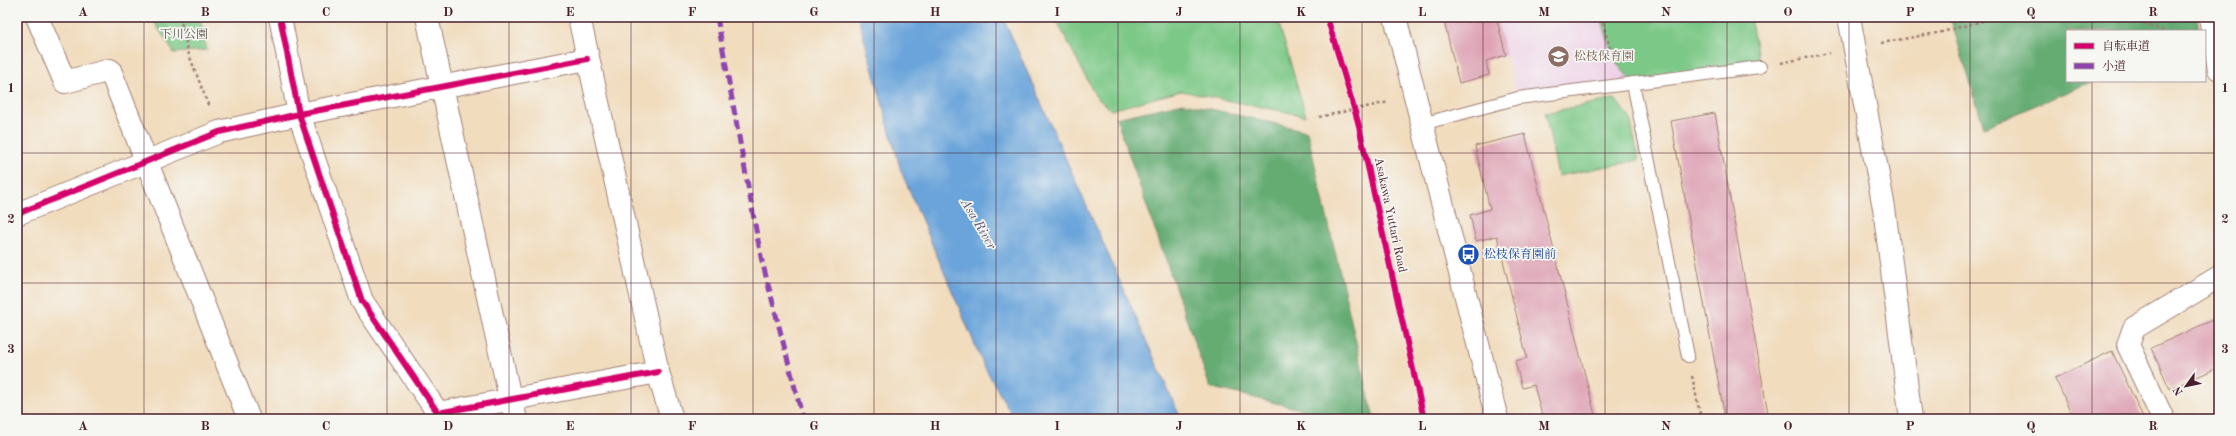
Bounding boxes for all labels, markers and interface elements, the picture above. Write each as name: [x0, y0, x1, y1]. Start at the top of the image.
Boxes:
text: A: [78, 6, 88, 19]
text: B: [200, 6, 210, 19]
text: C: [322, 6, 330, 19]
text: D: [443, 6, 453, 19]
text: E: [566, 6, 575, 19]
text: F: [688, 6, 697, 19]
text: G: [809, 6, 819, 19]
text: H: [930, 6, 941, 19]
text: I: [1054, 6, 1060, 19]
text: J: [1175, 6, 1183, 19]
text: K: [1296, 6, 1306, 19]
text: L: [1418, 6, 1427, 19]
text: M: [1538, 6, 1550, 19]
text: N: [1661, 6, 1671, 19]
text: O: [1783, 6, 1793, 19]
text: P: [1905, 6, 1915, 19]
text: Q: [2026, 6, 2036, 19]
text: R: [2148, 6, 2158, 19]
park label: 下川公園: [160, 28, 208, 41]
legend: [2066, 30, 2206, 82]
text: 自転車道: [2102, 39, 2150, 53]
school or university icon: 松枝保育園: [1546, 44, 1572, 70]
place label: 松枝保育園: [1574, 49, 1634, 63]
text: 小道: [2102, 59, 2126, 73]
text: 1: [7, 82, 15, 95]
text: 1: [2221, 82, 2229, 95]
street label: Asakawa Yuttari Road: [1372, 156, 1408, 274]
water label: Asa River: [957, 196, 998, 252]
text: 2: [7, 213, 15, 226]
text: 2: [2221, 213, 2229, 226]
bus stop icon: 松枝保育園前: [1456, 242, 1482, 268]
place label: 松枝保育園前: [1484, 247, 1556, 261]
text: 3: [7, 343, 15, 356]
text: 3: [2221, 343, 2229, 356]
north arrow: [2166, 366, 2206, 406]
text: N: [2172, 384, 2186, 397]
text: A: [78, 420, 88, 433]
text: B: [200, 420, 210, 433]
text: C: [322, 420, 330, 433]
text: D: [443, 420, 453, 433]
text: E: [566, 420, 575, 433]
text: F: [688, 420, 697, 433]
text: G: [809, 420, 819, 433]
text: H: [930, 420, 941, 433]
text: I: [1054, 420, 1060, 433]
text: J: [1175, 420, 1183, 433]
text: K: [1296, 420, 1306, 433]
text: L: [1418, 420, 1427, 433]
text: M: [1538, 420, 1550, 433]
text: N: [1661, 420, 1671, 433]
text: O: [1783, 420, 1793, 433]
text: P: [1905, 420, 1915, 433]
text: Q: [2026, 420, 2036, 433]
text: R: [2148, 420, 2158, 433]

